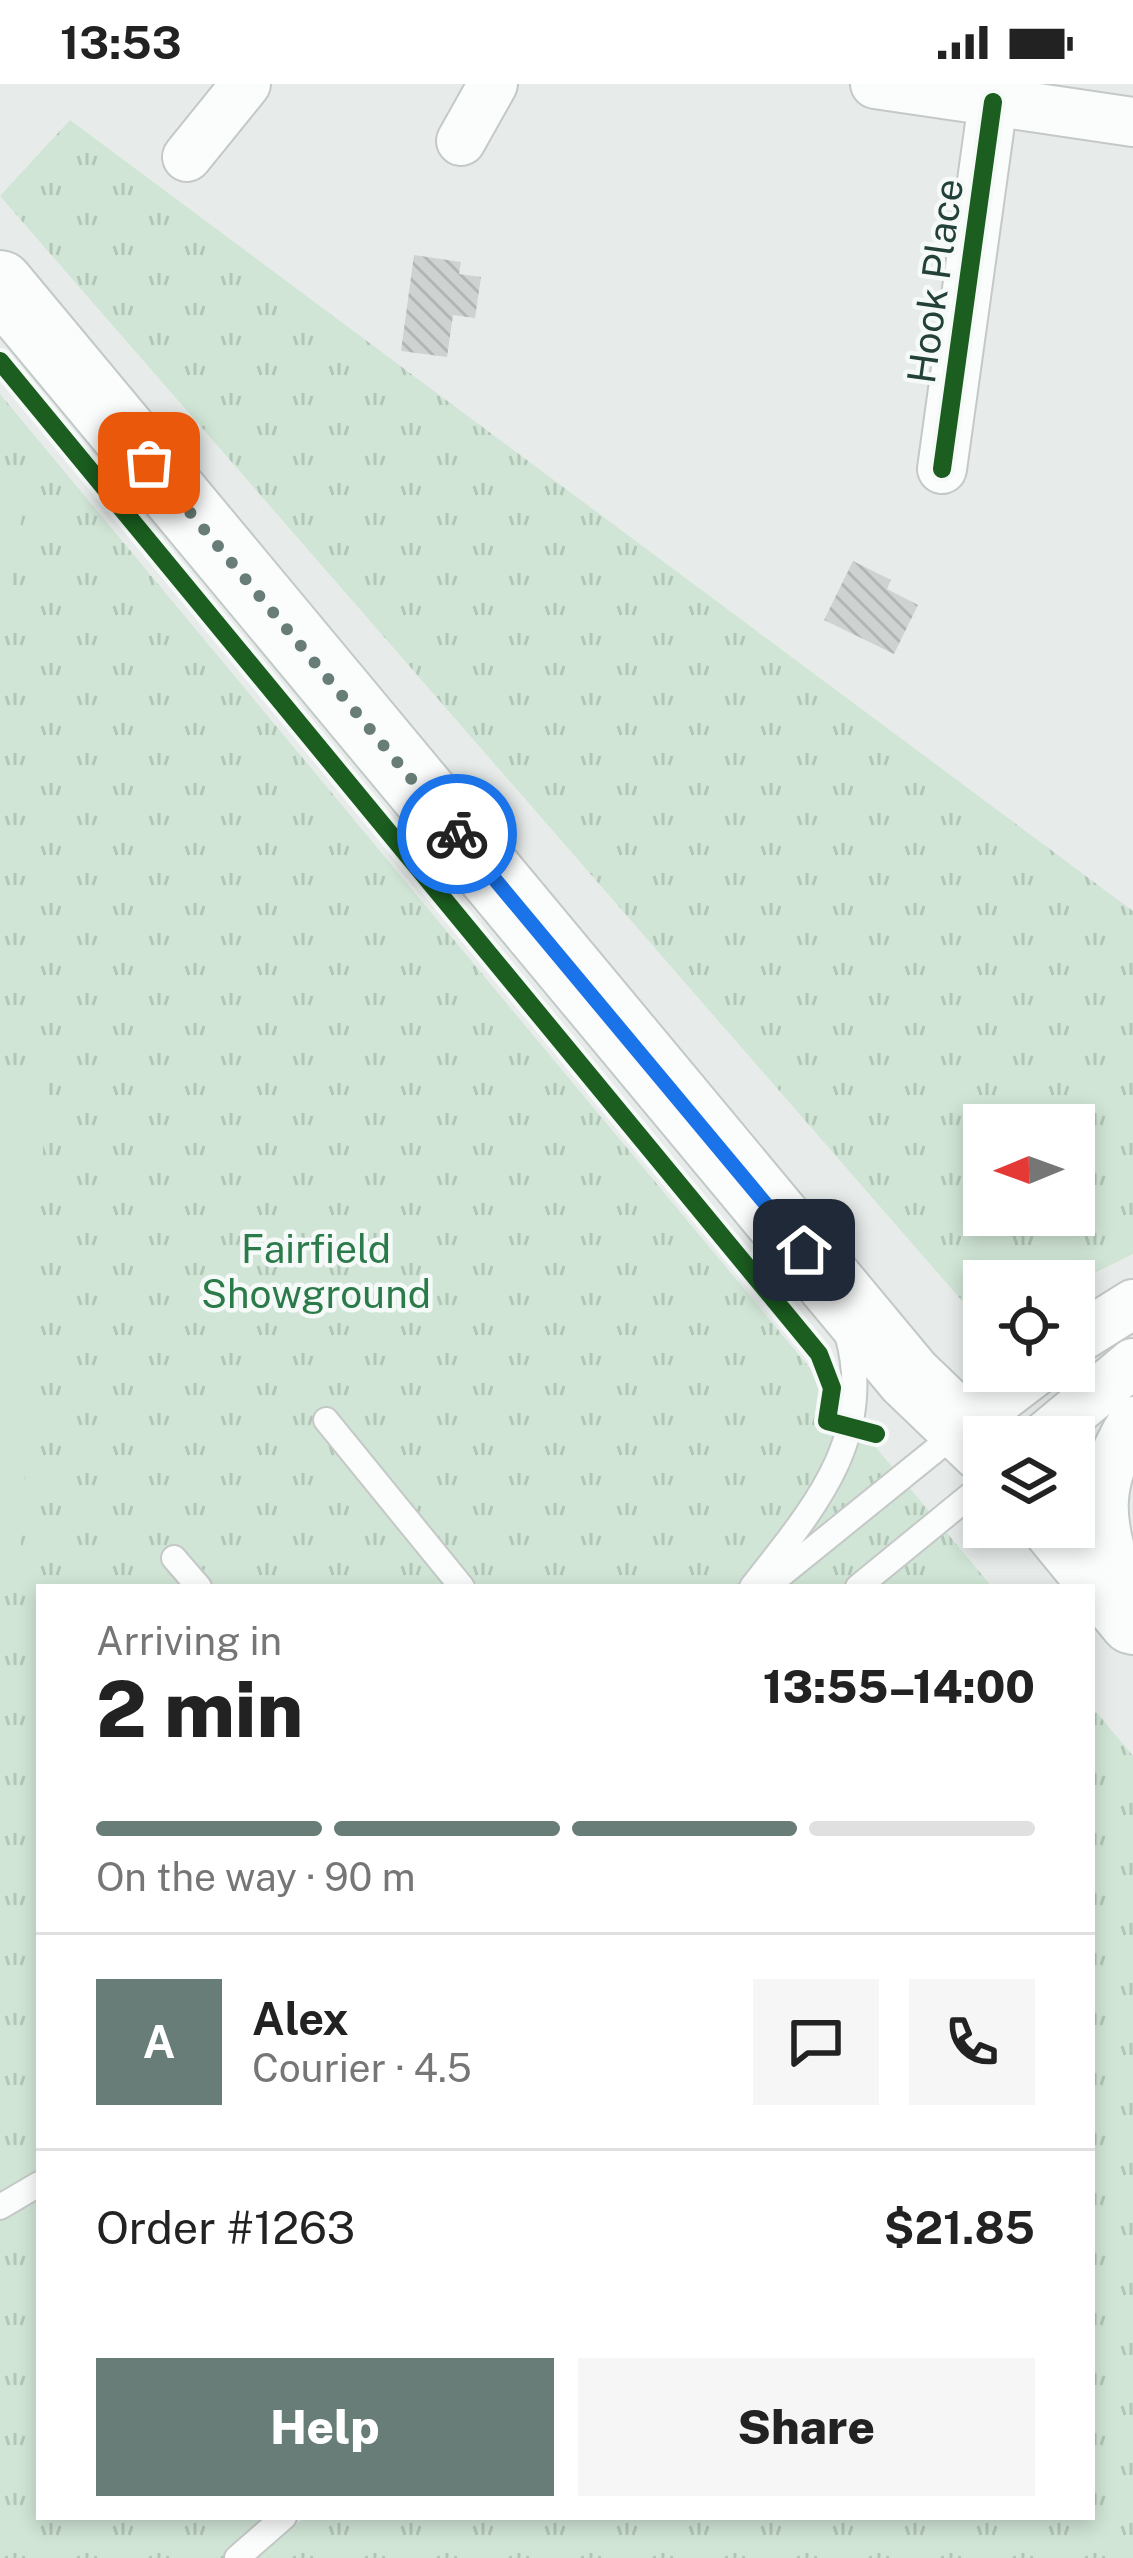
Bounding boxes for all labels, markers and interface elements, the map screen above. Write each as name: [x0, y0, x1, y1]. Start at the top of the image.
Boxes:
text: 13:53: [60, 16, 182, 69]
street label: Hook Place: [898, 176, 972, 386]
pin: [98, 412, 200, 514]
icon: bag: [116, 430, 182, 496]
courier: [397, 774, 517, 894]
icon: bike: [424, 801, 490, 867]
north arrow: [963, 1104, 1095, 1236]
map controls: [963, 1104, 1095, 1548]
pin: [753, 1199, 855, 1301]
icon: home: [771, 1217, 837, 1283]
park label: Fairfield Showground: [201, 1226, 431, 1317]
button: locate: [963, 1260, 1095, 1392]
button: layers: [963, 1416, 1095, 1548]
text: Arriving in: [96, 1618, 282, 1664]
text: 13:55–14:00: [763, 1660, 1035, 1713]
text: 2 min: [96, 1663, 303, 1755]
text: On the way · 90 m: [96, 1854, 415, 1900]
button: chat: [753, 1979, 879, 2105]
button: phone: [909, 1979, 1035, 2105]
text: Alex: [252, 1992, 349, 2045]
text: A: [143, 2015, 175, 2068]
text: Courier · 4.5: [252, 2045, 472, 2091]
text: Order #1263: [96, 2201, 355, 2254]
text: $21.85: [884, 2201, 1035, 2254]
button: Help: [96, 2358, 554, 2496]
button: Share: [578, 2358, 1035, 2496]

